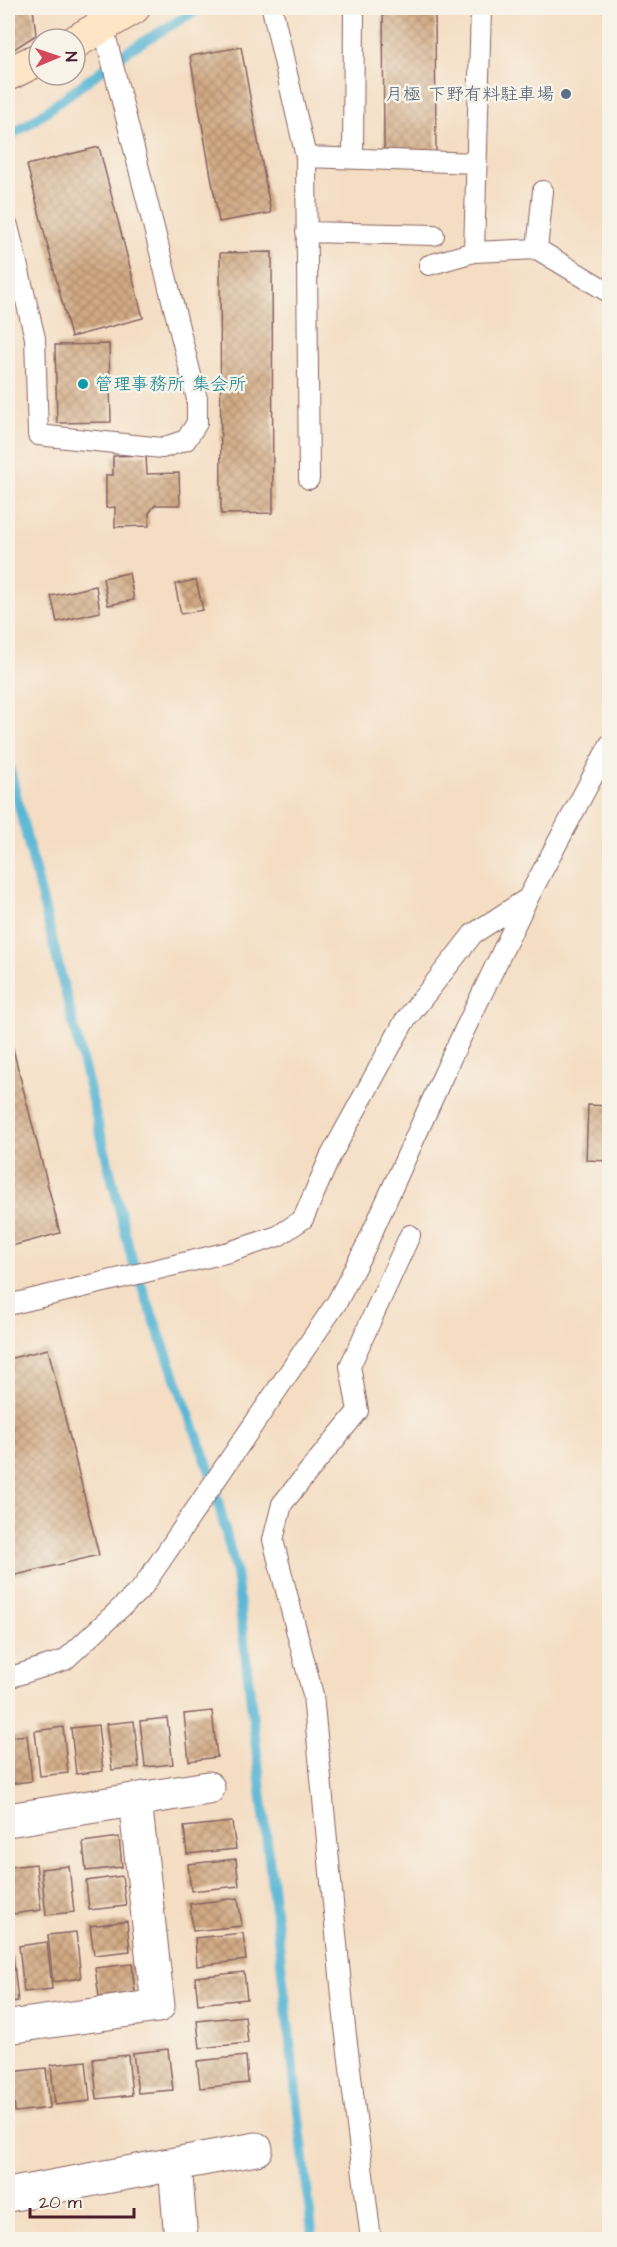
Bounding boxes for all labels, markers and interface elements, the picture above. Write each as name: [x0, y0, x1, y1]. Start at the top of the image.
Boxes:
north arrow: [27, 27, 87, 87]
text: N: [60, 51, 82, 62]
place label: 月極 下野有料駐車場: [385, 82, 554, 107]
marker: 月極 下野有料駐車場: [559, 87, 573, 101]
place label: 管理事務所 集会所: [95, 372, 246, 397]
marker: 管理事務所 集会所: [76, 377, 90, 391]
scale bar: [30, 2181, 134, 2219]
text: 20 m: [39, 2190, 82, 2215]

